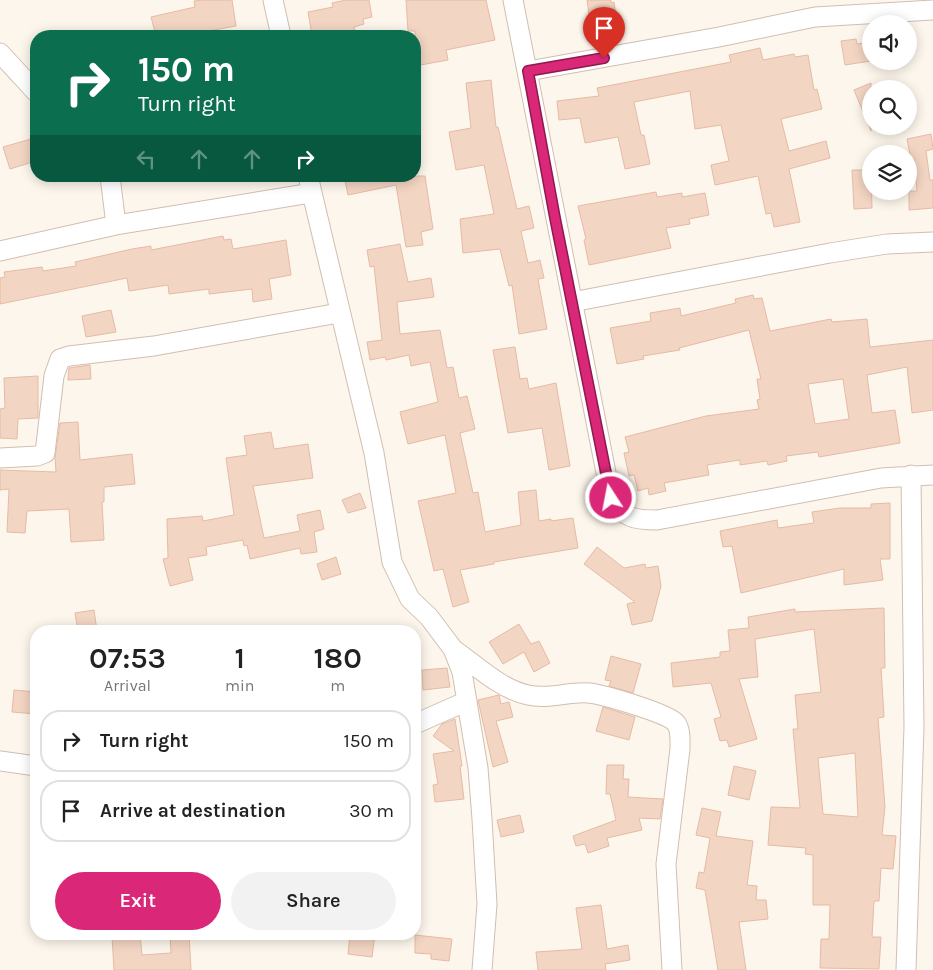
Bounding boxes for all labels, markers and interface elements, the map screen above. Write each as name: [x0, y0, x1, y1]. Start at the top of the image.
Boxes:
pin: [583, 7, 625, 58]
icon: arrive: [590, 14, 618, 42]
map controls: [862, 15, 917, 200]
button: sound: [862, 15, 917, 70]
text: 150 m: [138, 49, 235, 90]
icon: right: [55, 50, 120, 115]
button: search: [862, 80, 917, 135]
text: Turn right: [138, 91, 236, 117]
icon: left: [132, 145, 160, 173]
icon: ahead: [185, 145, 213, 173]
icon: ahead: [238, 145, 266, 173]
icon: right: [291, 145, 319, 173]
button: layers: [862, 145, 917, 200]
position arrow: [584, 471, 636, 523]
text: 07:53: [89, 640, 166, 676]
text: 1: [235, 640, 245, 676]
text: 180: [314, 640, 362, 676]
text: Arrival: [104, 676, 151, 695]
text: min: [225, 676, 254, 695]
text: m: [330, 676, 345, 695]
icon: right: [57, 727, 85, 755]
text: Turn right: [100, 730, 189, 752]
text: 150 m: [343, 730, 394, 752]
icon: arrive: [57, 797, 85, 825]
text: Arrive at destination: [100, 800, 286, 822]
text: 30 m: [349, 800, 394, 822]
button: Exit: [55, 872, 221, 930]
button: Share: [231, 872, 396, 930]

